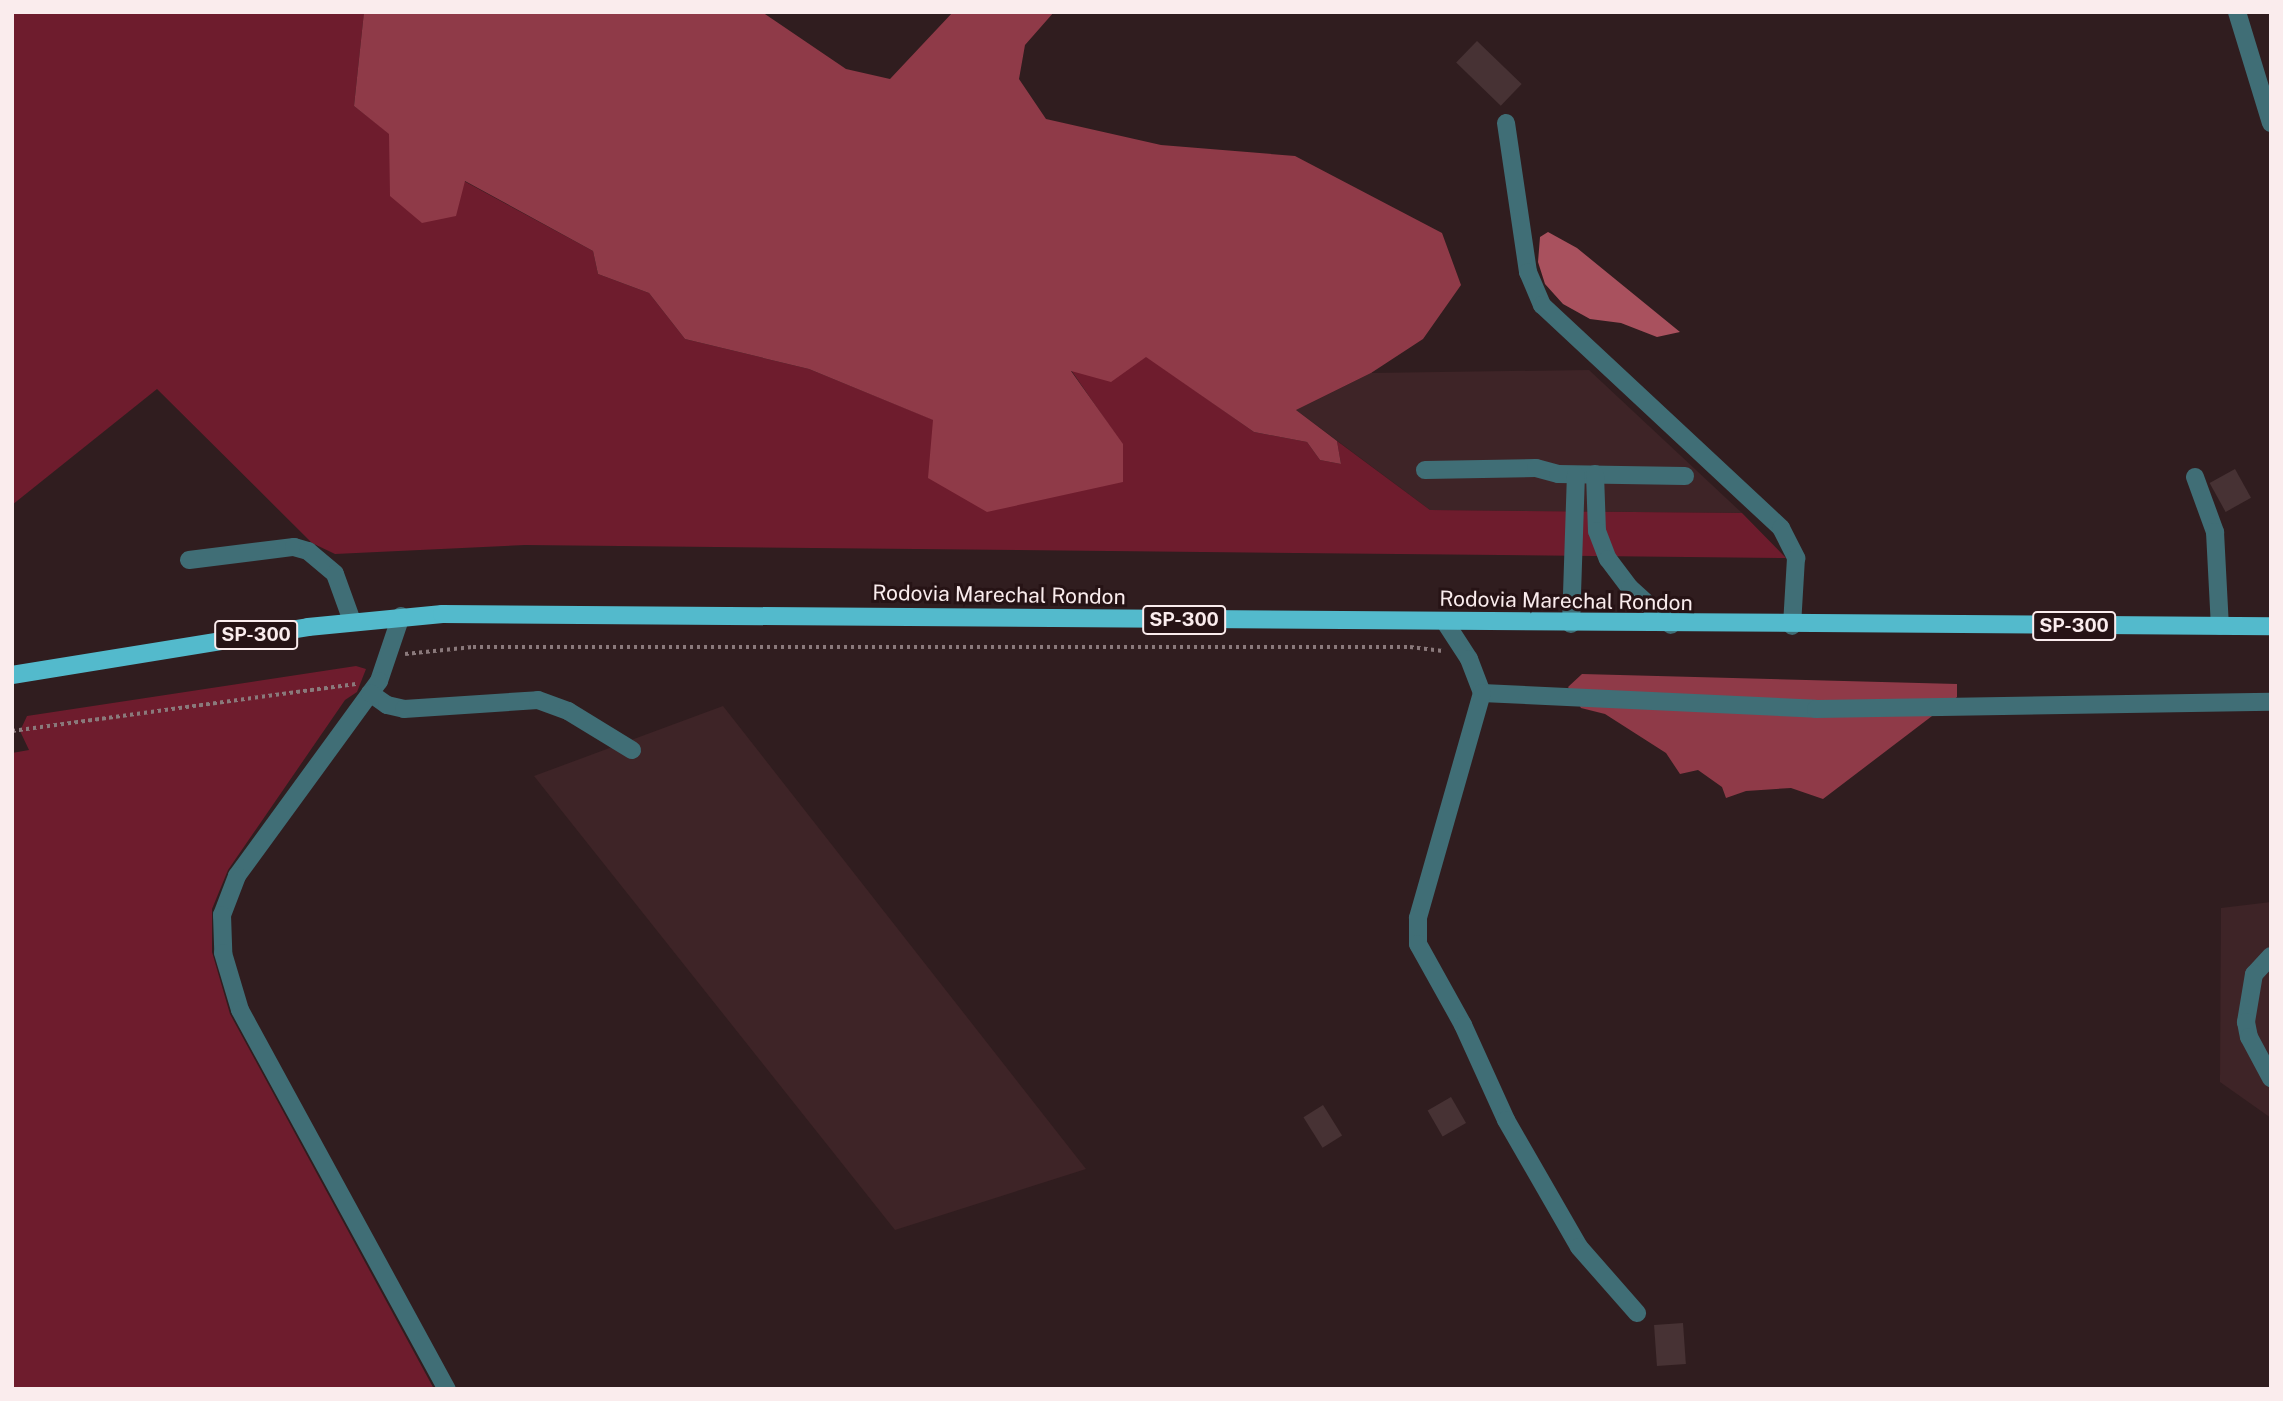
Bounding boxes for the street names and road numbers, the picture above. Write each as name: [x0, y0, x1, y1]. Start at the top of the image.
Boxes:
street label: Rodovia Marechal Rondon: [872, 580, 1126, 610]
street label: Rodovia Marechal Rondon: [1439, 586, 1693, 616]
road number: SP-300: [1142, 604, 1226, 636]
road number: SP-300: [2032, 610, 2116, 642]
road number: SP-300: [214, 620, 298, 650]

